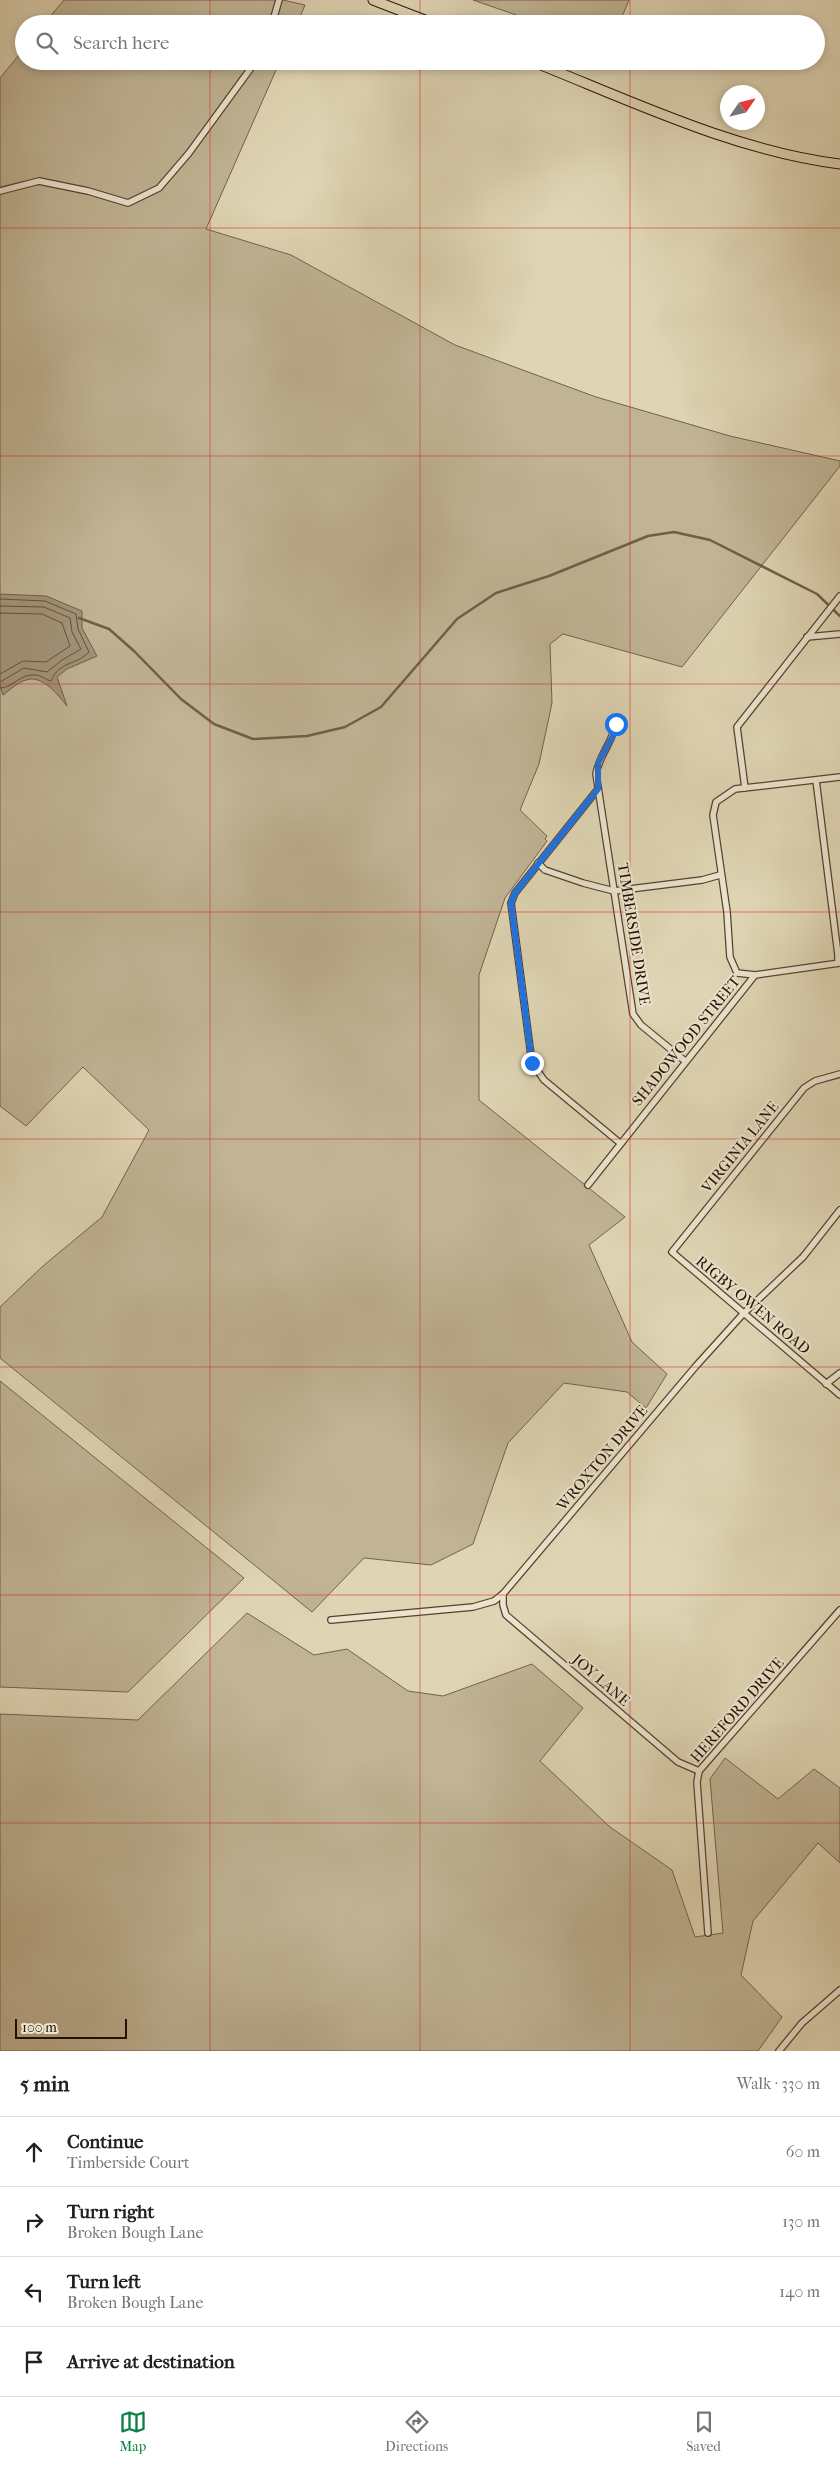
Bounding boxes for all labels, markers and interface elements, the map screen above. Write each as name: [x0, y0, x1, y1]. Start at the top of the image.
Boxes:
search box: [15, 15, 825, 70]
icon: search: [33, 29, 61, 57]
text: Search here: [73, 32, 169, 54]
north arrow: [720, 85, 765, 130]
route start: [605, 713, 628, 736]
street label: TIMBERSIDE DRIVE: [614, 862, 654, 1006]
street label: SHADOWOOD STREET: [628, 972, 745, 1110]
route end: [521, 1052, 544, 1075]
street label: VIRGINIA LANE: [697, 1098, 782, 1197]
street label: RIGBY OWEN ROAD: [692, 1252, 814, 1358]
street label: WROXTON DRIVE: [552, 1402, 651, 1515]
street label: JOY LANE: [568, 1650, 633, 1710]
street label: HEREFORD DRIVE: [686, 1654, 788, 1766]
scale bar: [15, 2016, 128, 2039]
text: 100 m: [22, 2019, 57, 2036]
text: 5 min: [20, 2072, 69, 2096]
text: Walk · 330 m: [737, 2074, 820, 2093]
text: Continue: [67, 2131, 143, 2153]
icon: ahead: [20, 2138, 48, 2166]
text: 60 m: [786, 2142, 820, 2161]
text: Timberside Court: [67, 2153, 190, 2172]
text: Turn right: [67, 2201, 154, 2223]
icon: right: [20, 2208, 48, 2236]
text: 130 m: [782, 2212, 820, 2231]
text: Broken Bough Lane: [67, 2223, 203, 2242]
text: Turn left: [67, 2271, 141, 2293]
icon: left: [20, 2278, 48, 2306]
text: 140 m: [779, 2282, 820, 2301]
text: Broken Bough Lane: [67, 2293, 203, 2312]
icon: arrive: [20, 2348, 48, 2376]
text: Arrive at destination: [67, 2351, 235, 2373]
tab: Map: [119, 2408, 147, 2455]
tab: Directions: [385, 2408, 448, 2455]
tab: Saved: [686, 2408, 721, 2455]

